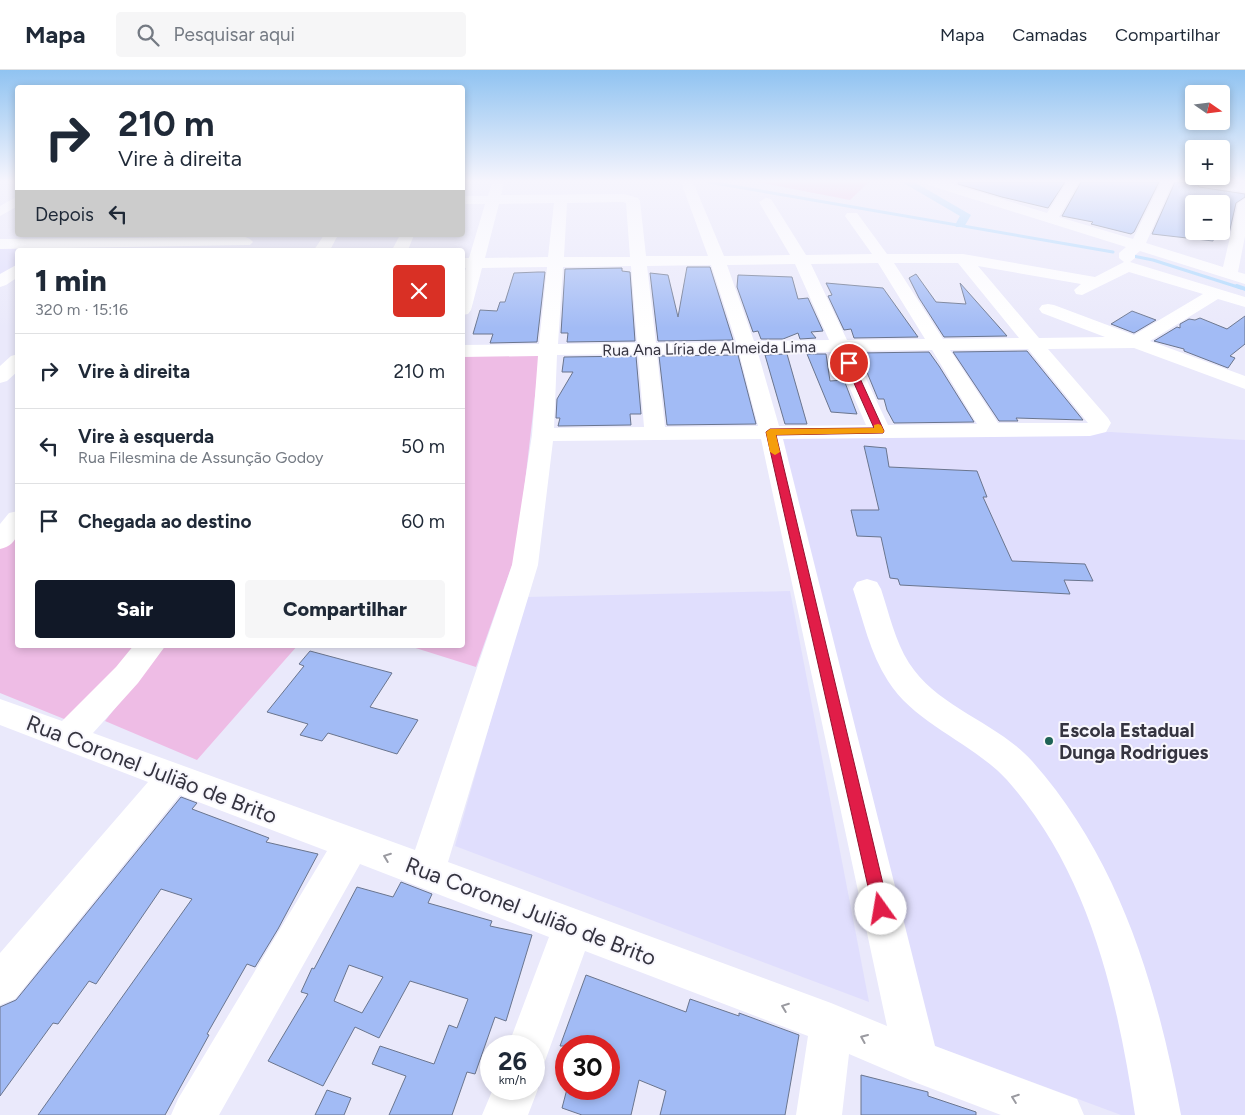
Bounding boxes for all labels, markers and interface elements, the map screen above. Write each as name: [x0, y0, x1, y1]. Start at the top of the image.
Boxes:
search box: [116, 12, 466, 57]
text: Mapa: [25, 20, 86, 49]
icon: search: [134, 21, 162, 49]
text: Pesquisar aqui: [174, 23, 295, 46]
text: Mapa: [940, 24, 984, 46]
text: Camadas: [1012, 24, 1087, 46]
text: Compartilhar: [1115, 24, 1220, 46]
north arrow: [1185, 85, 1230, 130]
map controls: [1185, 85, 1230, 240]
text: 210 m: [118, 103, 215, 145]
icon: right: [35, 105, 100, 170]
button: +: [1185, 140, 1230, 185]
text: Vire à direita: [118, 145, 242, 172]
button: −: [1185, 195, 1230, 240]
icon: left: [104, 200, 132, 228]
text: Depois: [35, 203, 94, 226]
text: 1 min: [35, 262, 107, 299]
button: close: [393, 265, 445, 317]
text: 320 m · 15:16: [35, 300, 128, 319]
street label: Rua Ana Líria de Almeida Lima: [602, 337, 816, 360]
pin: [828, 342, 870, 384]
icon: arrive: [835, 349, 863, 377]
icon: right: [35, 357, 63, 385]
text: Vire à direita: [78, 360, 190, 383]
text: 210 m: [393, 360, 445, 383]
text: Vire à esquerda: [78, 425, 214, 448]
icon: left: [35, 432, 63, 460]
text: 50 m: [401, 435, 445, 458]
text: Rua Filesmina de Assunção Godoy: [78, 448, 324, 467]
icon: arrive: [35, 507, 63, 535]
text: Chegada ao destino: [78, 510, 251, 533]
text: 60 m: [401, 510, 445, 533]
button: Sair: [35, 580, 235, 638]
button: Compartilhar: [245, 580, 445, 638]
street label: Rua Coronel Julião de Brito: [23, 709, 281, 830]
place label: Escola Estadual Dunga Rodrigues: [1059, 719, 1208, 764]
marker: Escola Estadual Dunga Rodrigues: [1043, 735, 1055, 747]
street label: Rua Coronel Julião de Brito: [402, 851, 660, 972]
one-way arrow: [383, 853, 392, 863]
position arrow: [854, 882, 906, 934]
one-way arrow: [781, 1003, 790, 1013]
one-way arrow: [860, 1034, 869, 1045]
speed limit sign: 30: [555, 1035, 620, 1100]
text: 26: [498, 1046, 527, 1076]
text: km/h: [499, 1073, 526, 1087]
one-way arrow: [1011, 1094, 1020, 1104]

